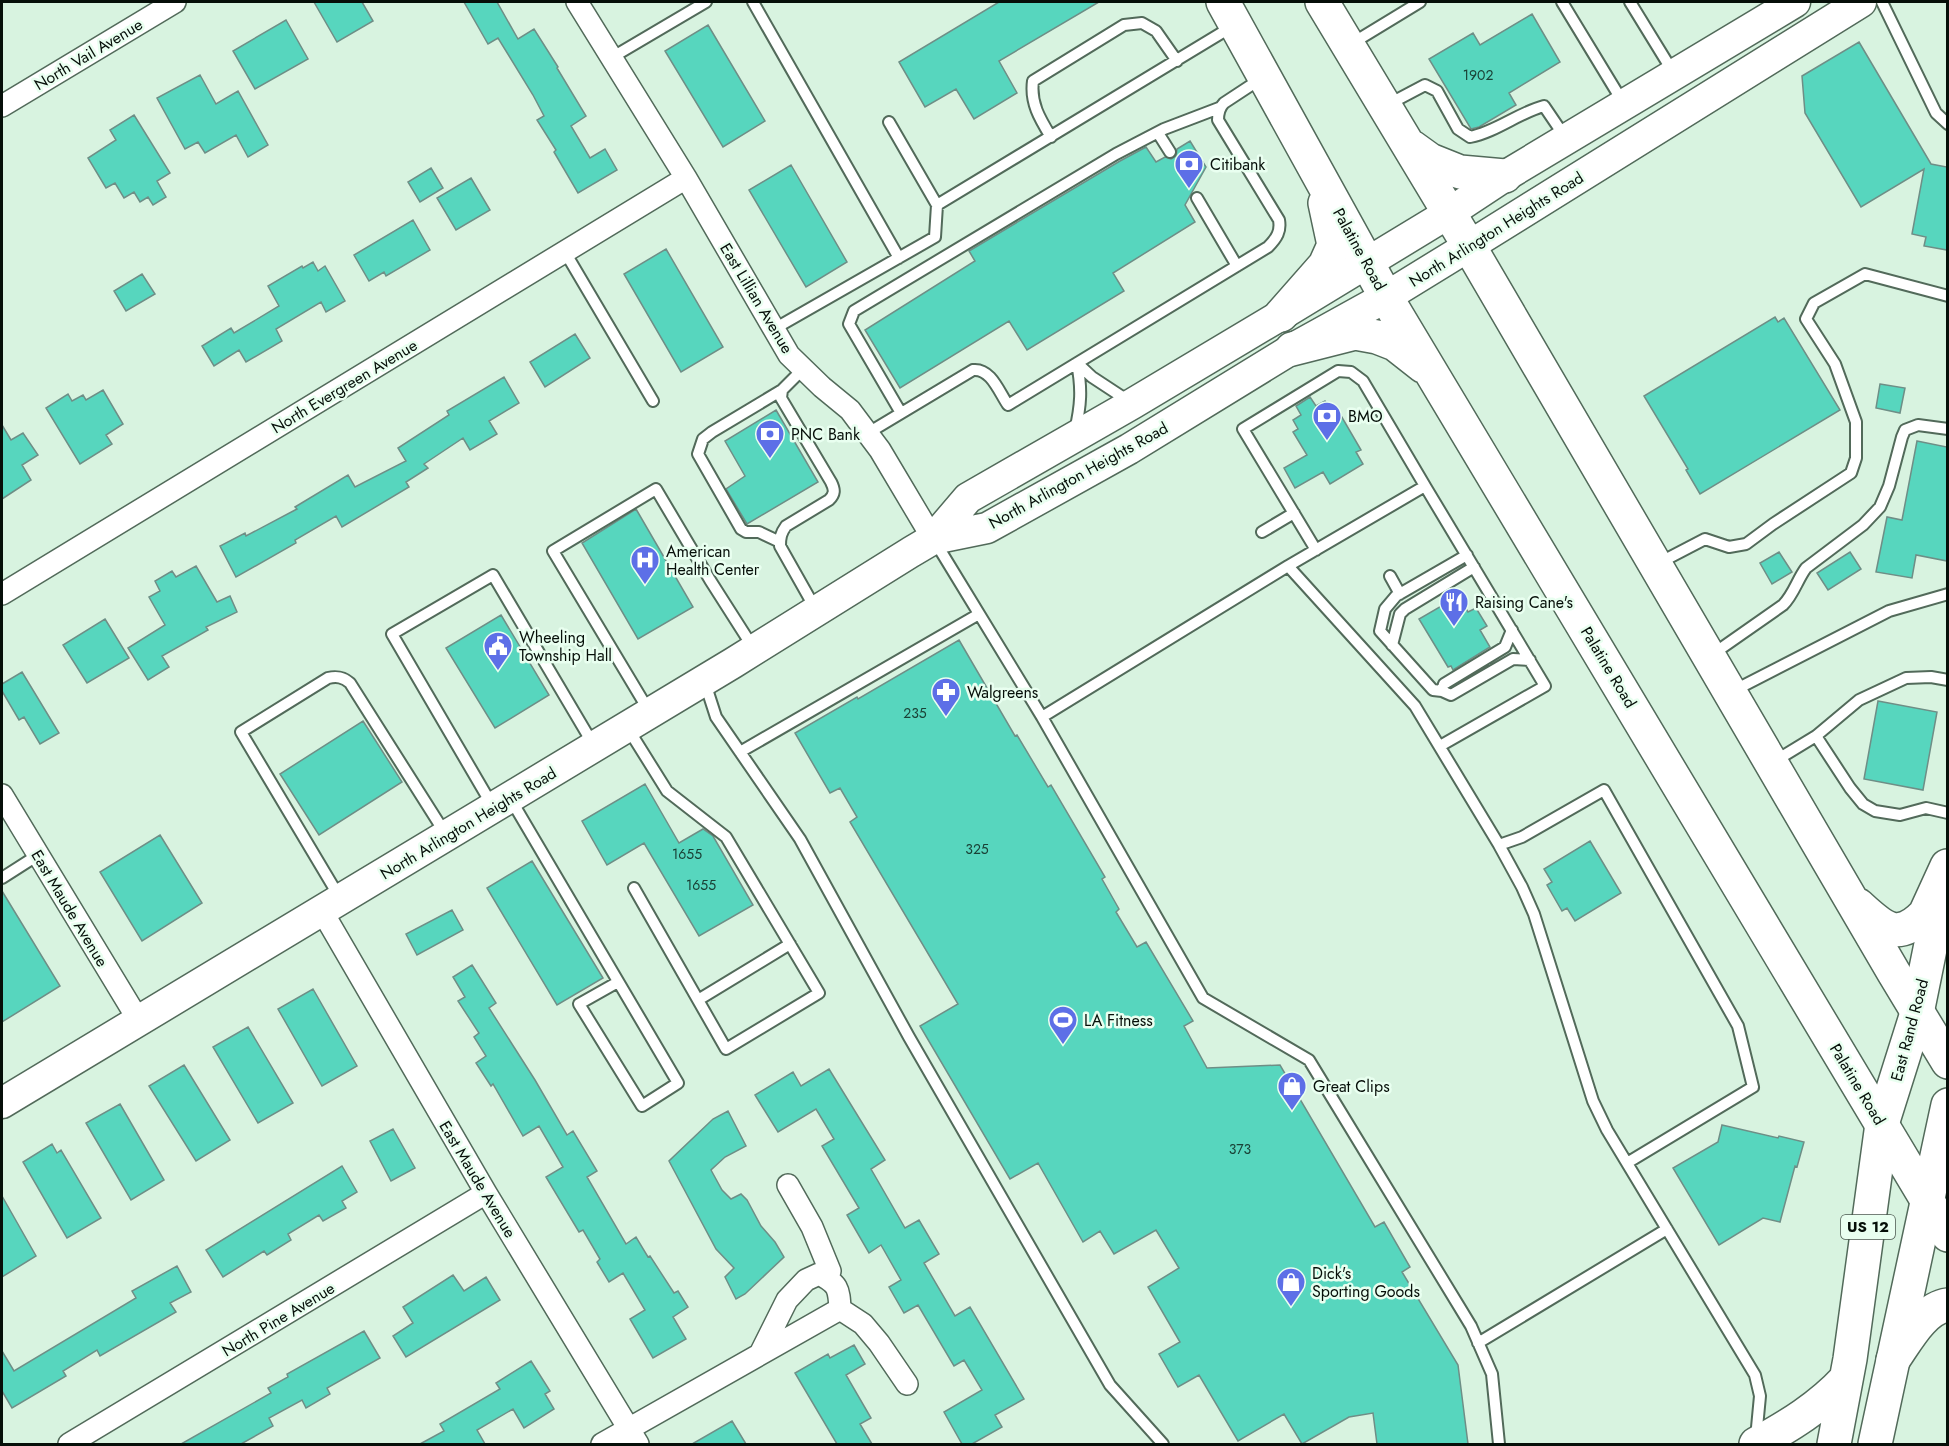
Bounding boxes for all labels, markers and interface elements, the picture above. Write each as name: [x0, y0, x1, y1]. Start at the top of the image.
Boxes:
street label: North Vail Avenue: [30, 13, 147, 96]
house number: 1902: [1463, 65, 1493, 85]
bank icon: Citibank: [1173, 148, 1205, 190]
place label: Citibank: [1210, 153, 1266, 176]
street label: North Arlington Heights Road: [1405, 166, 1588, 293]
street label: Palatine Road: [1327, 204, 1392, 295]
street label: East Lillian Avenue: [714, 239, 799, 358]
street label: North Evergreen Avenue: [267, 334, 422, 439]
bank icon: BMO: [1311, 400, 1343, 442]
place label: BMO: [1348, 405, 1383, 428]
street label: North Arlington Heights Road: [984, 416, 1172, 534]
bank icon: PNC Bank: [754, 418, 786, 460]
place label: PNC Bank: [791, 423, 861, 446]
place label: American Health Center: [666, 540, 760, 581]
hospital icon: American Health Center: [629, 544, 661, 586]
restaurant icon: Raising Cane's: [1438, 586, 1470, 628]
place label: Raising Cane's: [1475, 591, 1573, 614]
street label: Palatine Road: [1575, 622, 1642, 712]
place label: Wheeling Township Hall: [519, 626, 612, 667]
public building icon: Wheeling Township Hall: [482, 630, 514, 672]
pharmacy icon: Walgreens: [930, 676, 962, 718]
place label: Walgreens: [967, 681, 1038, 704]
house number: 235: [903, 703, 927, 723]
street label: North Arlington Heights Road: [376, 762, 561, 885]
house number: 325: [965, 839, 989, 859]
house number: 1655: [672, 844, 702, 864]
street label: East Maude Avenue: [26, 845, 114, 971]
house number: 1655: [686, 875, 716, 895]
street label: East Rand Road: [1885, 976, 1934, 1084]
sports icon: LA Fitness: [1047, 1004, 1079, 1046]
place label: LA Fitness: [1084, 1009, 1153, 1032]
street label: Palatine Road: [1824, 1039, 1891, 1129]
shop icon: Great Clips: [1276, 1070, 1308, 1112]
place label: Great Clips: [1313, 1075, 1390, 1098]
street label: East Maude Avenue: [434, 1116, 522, 1242]
house number: 373: [1229, 1139, 1252, 1159]
road number: US 12: [1841, 1215, 1895, 1239]
place label: Dick's Sporting Goods: [1312, 1262, 1420, 1303]
shop icon: Dick's Sporting Goods: [1275, 1266, 1307, 1308]
street label: North Pine Avenue: [218, 1277, 339, 1362]

